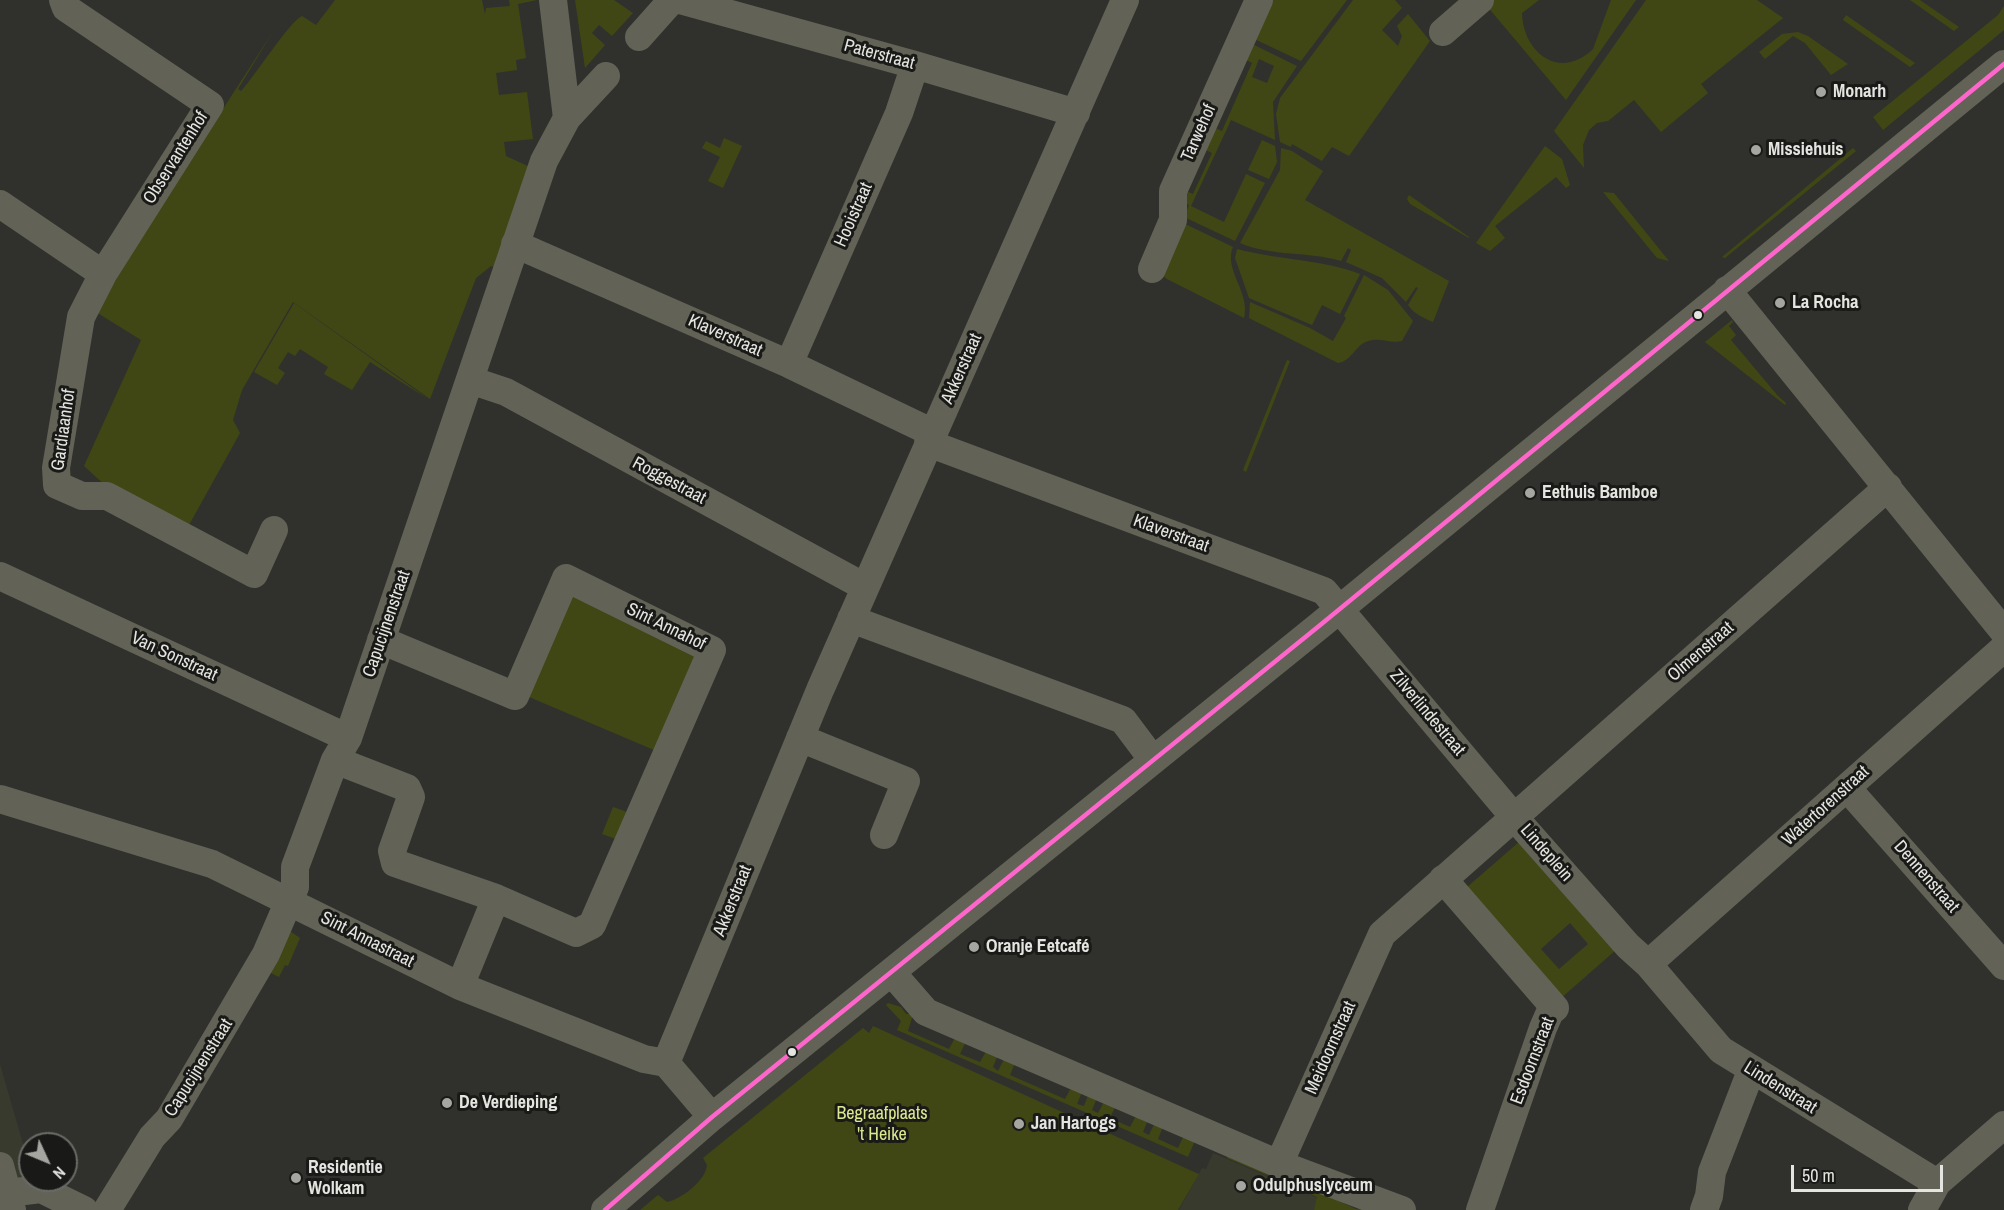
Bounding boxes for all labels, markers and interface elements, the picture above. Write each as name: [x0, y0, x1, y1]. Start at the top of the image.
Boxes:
street label: Paterstraat: [841, 35, 917, 75]
place label: Monarh: [1833, 81, 1886, 103]
marker: Monarh: [1814, 85, 1828, 99]
street label: Tarwehof: [1177, 101, 1221, 165]
street label: Observantenhof: [139, 108, 213, 208]
place label: Missiehuis: [1768, 139, 1843, 161]
marker: Missiehuis: [1749, 143, 1763, 157]
street label: Hooistraat: [830, 180, 878, 250]
place label: La Rocha: [1792, 292, 1858, 314]
marker: La Rocha: [1773, 296, 1787, 310]
unlabelled marker: [1692, 309, 1704, 321]
street label: Klaverstraat: [685, 310, 765, 362]
street label: Akkerstraat: [937, 331, 987, 407]
street label: Gardiaanhof: [48, 388, 80, 472]
street label: Roggestraat: [628, 453, 710, 509]
place label: Eethuis Bamboe: [1542, 482, 1658, 504]
marker: Eethuis Bamboe: [1523, 486, 1537, 500]
street label: Klaverstraat: [1130, 510, 1212, 558]
street label: Capucijnenstraat: [359, 568, 415, 680]
street label: Sint Annahof: [623, 599, 709, 655]
street label: Olmenstraat: [1664, 617, 1738, 687]
street label: Van Sonstraat: [128, 628, 220, 686]
street label: Zilverlindestraat: [1385, 666, 1469, 760]
street label: Watertorenstraat: [1778, 761, 1874, 851]
street label: Lindeplein: [1515, 820, 1577, 886]
street label: Dennenstraat: [1889, 836, 1963, 918]
street label: Akkerstraat: [709, 862, 757, 940]
street label: Sint Annastraat: [317, 907, 417, 973]
place label: Oranje Eetcafé: [986, 936, 1089, 958]
marker: Oranje Eetcafé: [967, 940, 981, 954]
street label: Meidoornstraat: [1301, 998, 1361, 1098]
street label: Esdoornstraat: [1506, 1014, 1560, 1108]
street label: Capucijnenstraat: [160, 1015, 238, 1121]
unlabelled marker: [786, 1046, 798, 1058]
street label: Lindenstraat: [1739, 1057, 1821, 1119]
place label: De Verdieping: [459, 1092, 557, 1114]
marker: De Verdieping: [440, 1096, 454, 1110]
park label: Begraafplaats 't Heike: [836, 1103, 928, 1146]
place label: Jan Hartogs: [1031, 1113, 1116, 1135]
marker: Jan Hartogs: [1012, 1117, 1026, 1131]
north arrow: [18, 1132, 78, 1192]
scale bar: [1794, 1153, 1946, 1191]
place label: Residentie Wolkam: [308, 1157, 383, 1200]
text: N: [48, 1162, 71, 1184]
text: 50 m: [1802, 1163, 1835, 1188]
marker: Residentie Wolkam: [289, 1171, 303, 1185]
place label: Odulphuslyceum: [1253, 1175, 1373, 1197]
marker: Odulphuslyceum: [1234, 1179, 1248, 1193]

